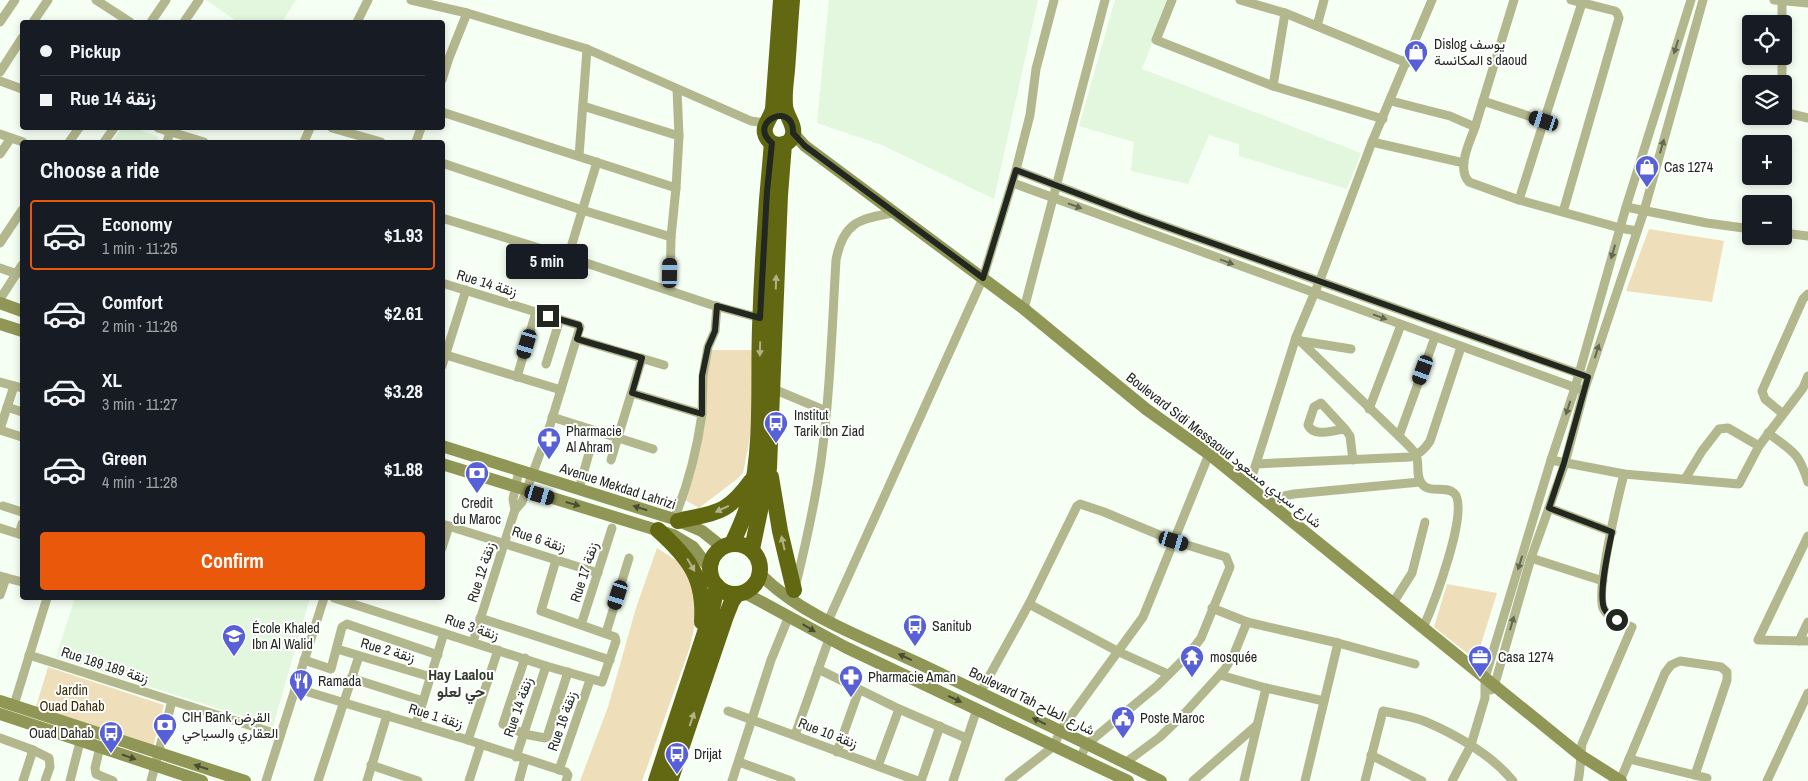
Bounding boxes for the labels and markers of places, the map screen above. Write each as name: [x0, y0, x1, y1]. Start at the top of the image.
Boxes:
place label: Dislog يوسف المكانسة s daoud: [1434, 35, 1527, 69]
shop icon: Dislog يوسف المكانسة s daoud: [1403, 39, 1429, 73]
shop icon: Cas 1274: [1634, 154, 1660, 188]
place label: Cas 1274: [1664, 158, 1714, 176]
place label: Institut Tarik Ibn Ziad: [794, 406, 864, 440]
bus stop icon: Institut Tarik Ibn Ziad: [763, 410, 789, 444]
place label: Pharmacie Al Ahram: [565, 422, 622, 456]
pharmacy icon: Pharmacie Al Ahram: [536, 426, 562, 460]
bank icon: Credit du Maroc: [464, 460, 490, 494]
place label: Credit du Maroc: [453, 494, 501, 528]
bus stop icon: Sanitub: [902, 613, 928, 647]
place label: Sanitub: [932, 617, 972, 635]
place label: École Khaled Ibn Al Walid: [252, 619, 320, 653]
school or university icon: École Khaled Ibn Al Walid: [221, 623, 247, 657]
temple icon: mosquée: [1179, 644, 1205, 678]
office icon: Casa 1274: [1467, 644, 1493, 678]
place label: mosquée: [1210, 648, 1257, 666]
place label: Casa 1274: [1498, 648, 1554, 666]
pharmacy icon: Pharmacie Aman: [838, 664, 864, 698]
restaurant icon: Ramada: [288, 668, 314, 702]
place label: Pharmacie Aman: [868, 668, 956, 686]
place label: Ramada: [318, 672, 362, 690]
public building icon: Poste Maroc: [1110, 705, 1136, 739]
place label: CIH Bank القرض العقاري والسياحي: [182, 708, 278, 745]
place label: Poste Maroc: [1140, 709, 1205, 727]
bank icon: CIH Bank القرض العقاري والسياحي: [152, 712, 178, 746]
bus stop icon: Ouad Dahab: [98, 720, 124, 754]
place label: Ouad Dahab: [29, 724, 94, 742]
bus stop icon: Drijat: [664, 741, 690, 775]
place label: Drijat: [694, 745, 721, 763]

